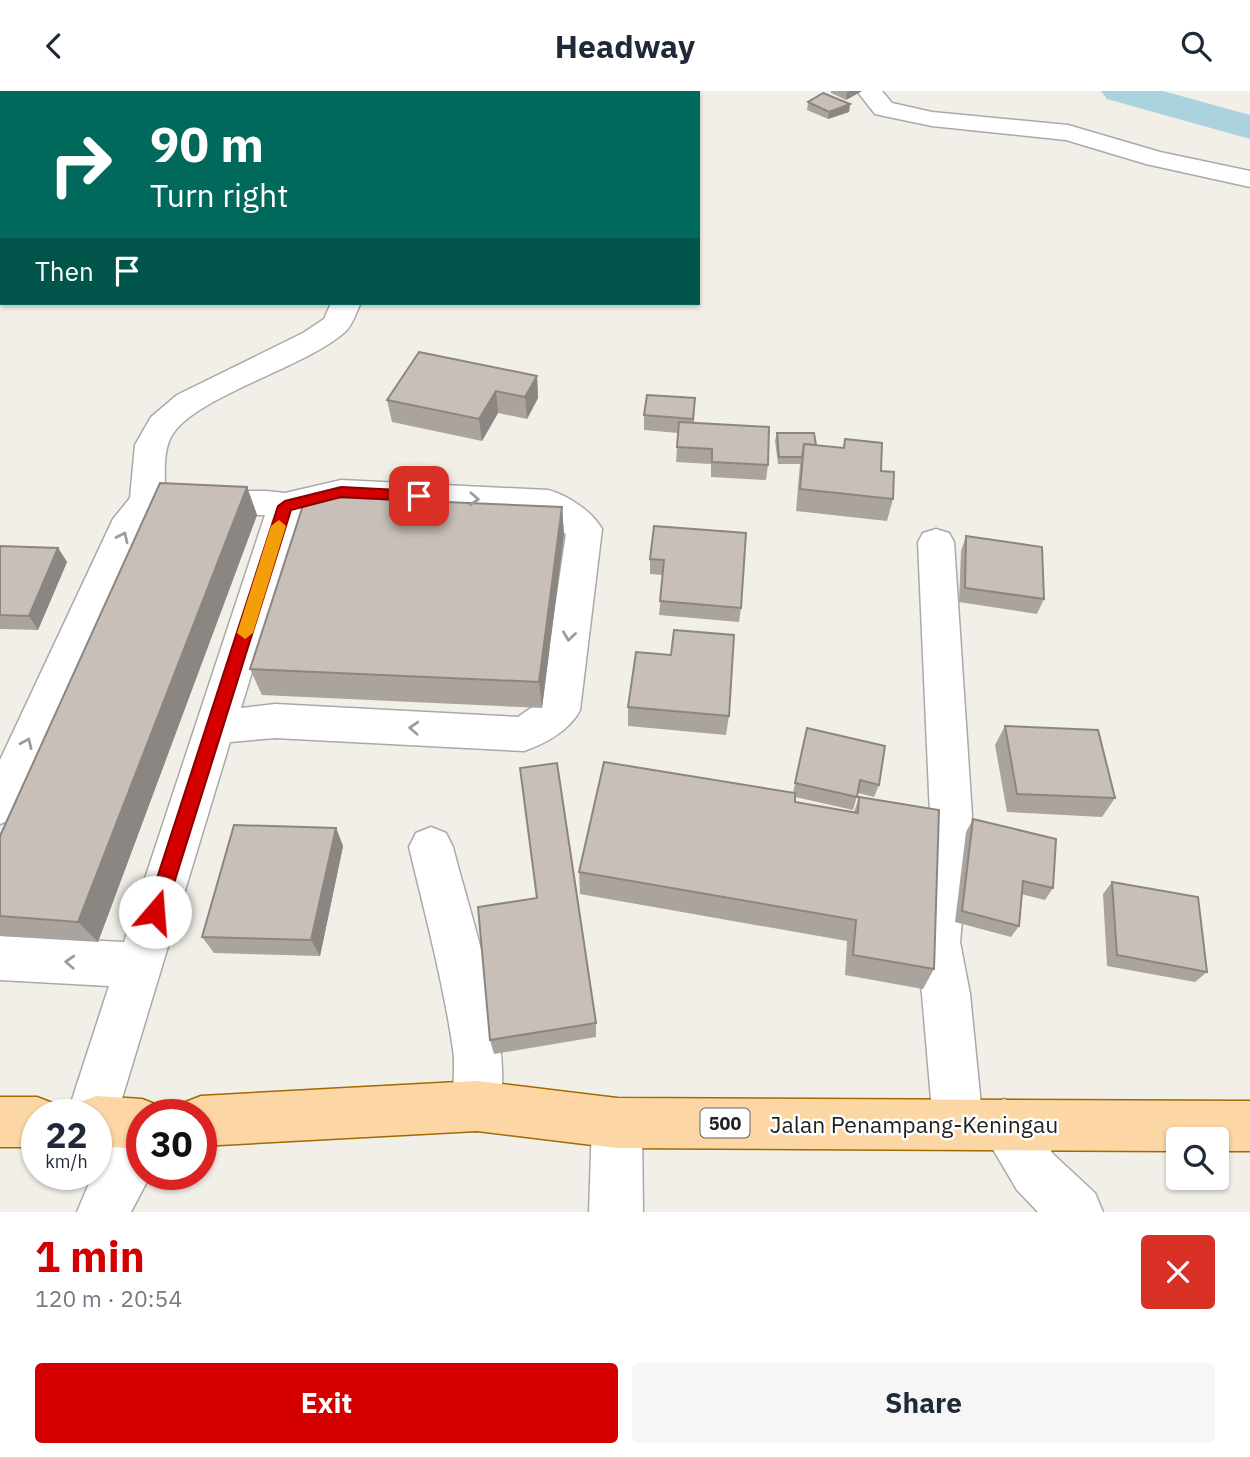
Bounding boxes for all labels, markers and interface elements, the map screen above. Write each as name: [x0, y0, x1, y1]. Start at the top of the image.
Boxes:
text: Headway: [555, 25, 695, 67]
icon: back: [35, 27, 73, 65]
icon: search: [1177, 27, 1215, 65]
text: 90 m: [150, 112, 264, 175]
icon: right: [35, 119, 126, 210]
text: Turn right: [150, 174, 288, 216]
icon: arrive: [108, 252, 146, 290]
text: Then: [35, 254, 94, 288]
pin: [389, 466, 449, 526]
icon: arrive: [400, 477, 438, 515]
one-way arrow: [469, 491, 480, 506]
one-way arrow: [115, 531, 129, 544]
one-way arrow: [562, 630, 577, 642]
one-way arrow: [408, 721, 419, 736]
one-way arrow: [19, 738, 33, 750]
position arrow: [118, 875, 192, 949]
one-way arrow: [64, 954, 75, 969]
speed limit sign: 30: [126, 1099, 217, 1190]
road number: 500: [700, 1108, 750, 1137]
street label: Jalan Penampang-Keningau: [770, 1109, 1058, 1139]
text: 22: [45, 1112, 88, 1158]
map controls: [1166, 1127, 1229, 1190]
button: search: [1166, 1127, 1229, 1190]
text: km/h: [45, 1150, 88, 1173]
text: 1 min: [35, 1229, 145, 1284]
button: close: [1141, 1235, 1215, 1309]
text: 120 m · 20:54: [35, 1283, 182, 1313]
button: Exit: [35, 1363, 618, 1443]
button: Share: [632, 1363, 1215, 1443]

